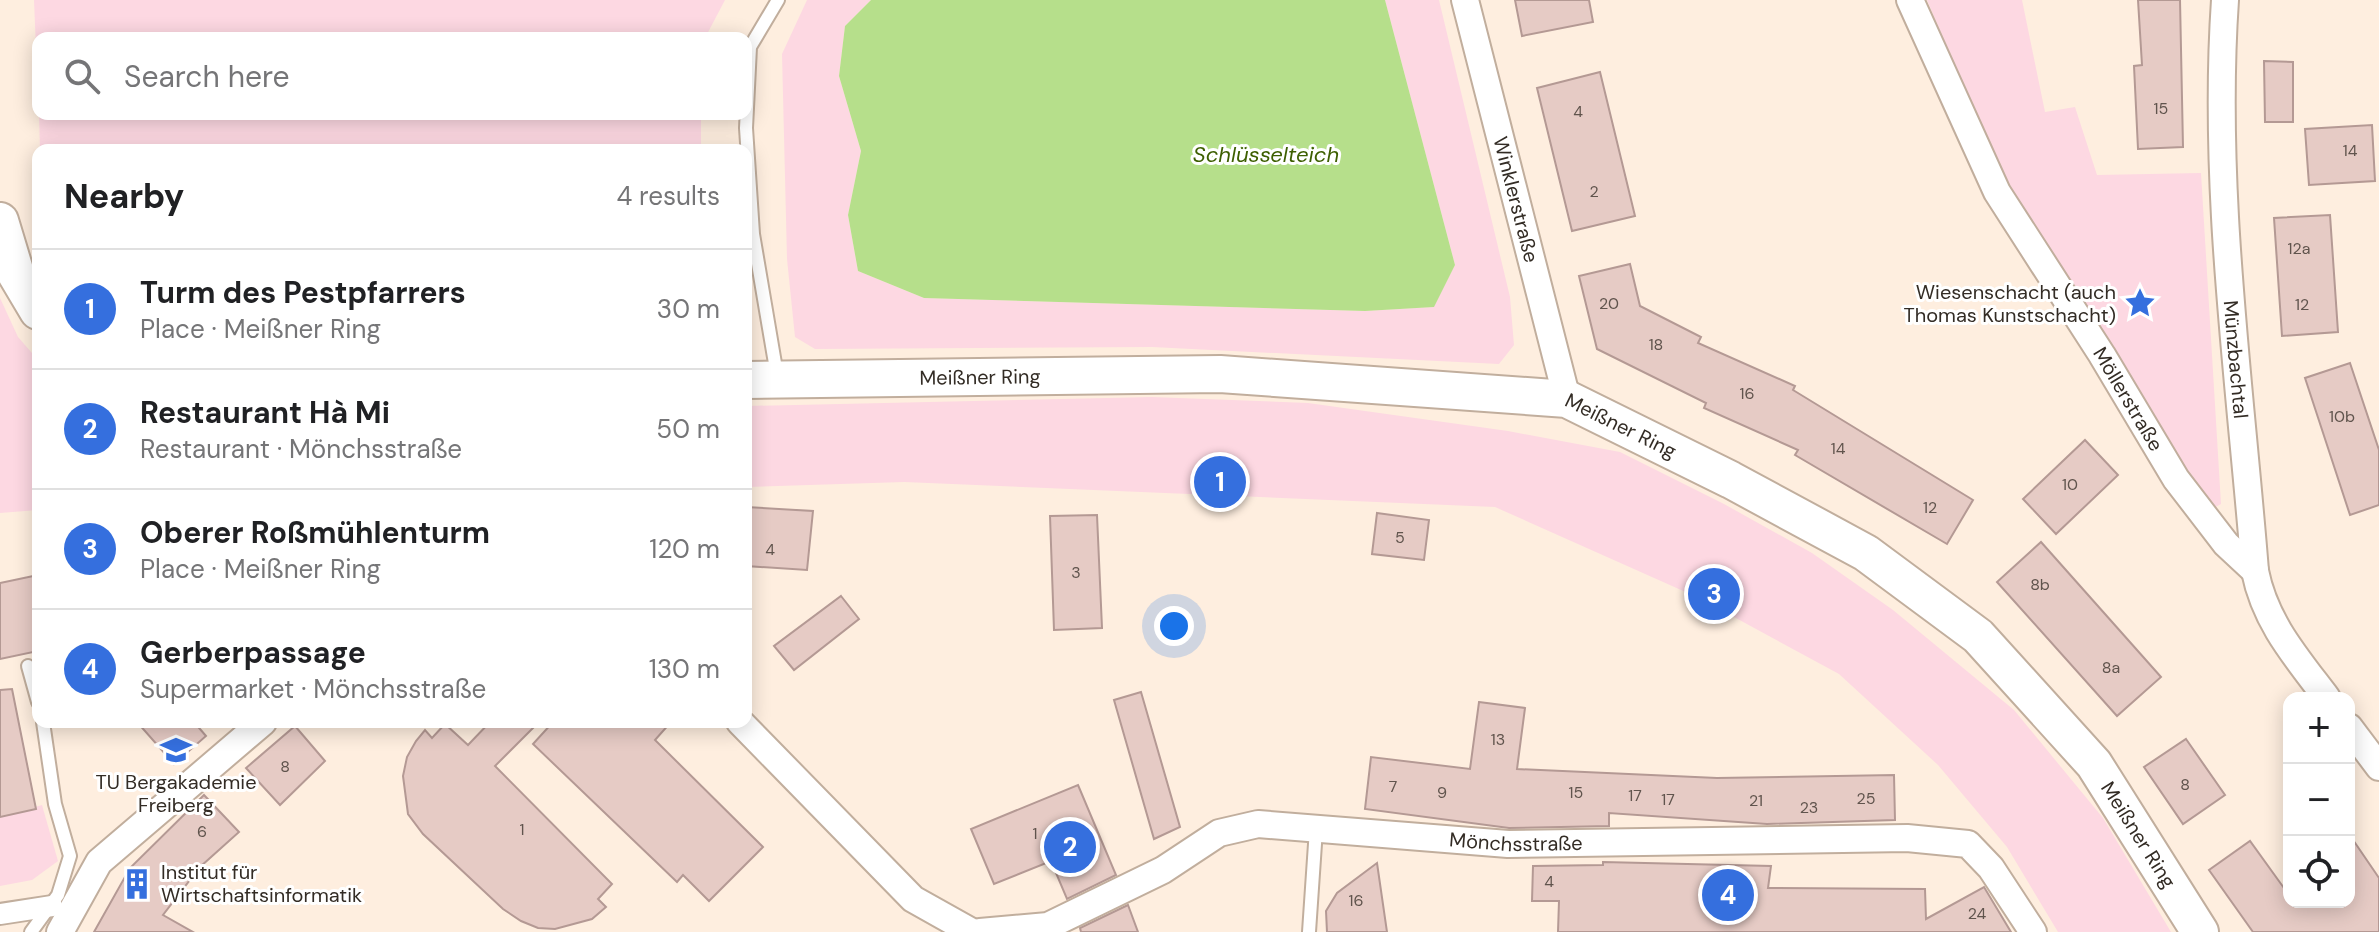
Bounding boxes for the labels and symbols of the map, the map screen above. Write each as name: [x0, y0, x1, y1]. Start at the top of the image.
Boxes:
house number: 15: [2154, 98, 2168, 119]
house number: 4: [1573, 101, 1583, 122]
street label: Winklerstraße: [1487, 134, 1545, 265]
water label: Schlüsselteich: [1193, 140, 1339, 169]
house number: 14: [2343, 140, 2358, 161]
house number: 2: [1589, 181, 1599, 202]
house number: 12a: [2288, 238, 2310, 259]
place label: Wiesenschacht (auch Thomas Kunstschacht): [1904, 279, 2116, 328]
place icon: Wiesenschacht (auch Thomas Kunstschacht): [2123, 286, 2157, 320]
house number: 20: [1599, 293, 1619, 314]
house number: 12: [2295, 294, 2309, 315]
street label: Münzbachtal: [2218, 299, 2254, 420]
house number: 18: [1649, 334, 1663, 355]
street label: Möllerstraße: [2087, 342, 2169, 456]
street label: Meißner Ring: [919, 363, 1041, 391]
house number: 16: [1739, 383, 1755, 404]
street label: Meißner Ring: [1561, 387, 1681, 464]
house number: 10b: [2329, 406, 2355, 427]
house number: 14: [1831, 438, 1846, 459]
pin: 1: [1194, 452, 1246, 512]
house number: 10: [2062, 474, 2078, 495]
house number: 12: [1923, 497, 1937, 518]
house number: 5: [1395, 527, 1405, 548]
house number: 4: [765, 539, 775, 560]
house number: 3: [1071, 562, 1081, 583]
pin: 3: [1688, 564, 1740, 624]
house number: 8b: [2030, 574, 2050, 595]
your location: [1154, 606, 1194, 646]
house number: 8a: [2102, 657, 2120, 678]
house number: 13: [1491, 729, 1505, 750]
school or university icon: TU Bergakademie Freiberg: [159, 733, 193, 767]
house number: 8: [280, 756, 290, 777]
place label: TU Bergakademie Freiberg: [95, 769, 257, 818]
house number: 8: [2180, 774, 2190, 795]
house number: 7: [1389, 776, 1397, 797]
street label: Meißner Ring: [2095, 776, 2182, 893]
house number: 9: [1437, 782, 1447, 803]
house number: 15: [1569, 782, 1583, 803]
house number: 17: [1628, 785, 1642, 806]
house number: 25: [1857, 788, 1875, 809]
house number: 17: [1661, 789, 1675, 810]
house number: 21: [1749, 790, 1763, 811]
house number: 23: [1800, 797, 1818, 818]
pin: 2: [1044, 817, 1096, 877]
house number: 1: [520, 819, 525, 840]
house number: 6: [197, 821, 207, 842]
house number: 1: [1033, 823, 1038, 844]
street label: Mönchsstraße: [1448, 826, 1583, 857]
place label: Institut für Wirtschaftsinformatik: [161, 859, 362, 908]
pin: 4: [1702, 865, 1754, 925]
building icon: Institut für Wirtschaftsinformatik: [120, 867, 154, 901]
house number: 4: [1544, 871, 1554, 892]
house number: 16: [1348, 890, 1364, 911]
house number: 24: [1968, 903, 1987, 924]

